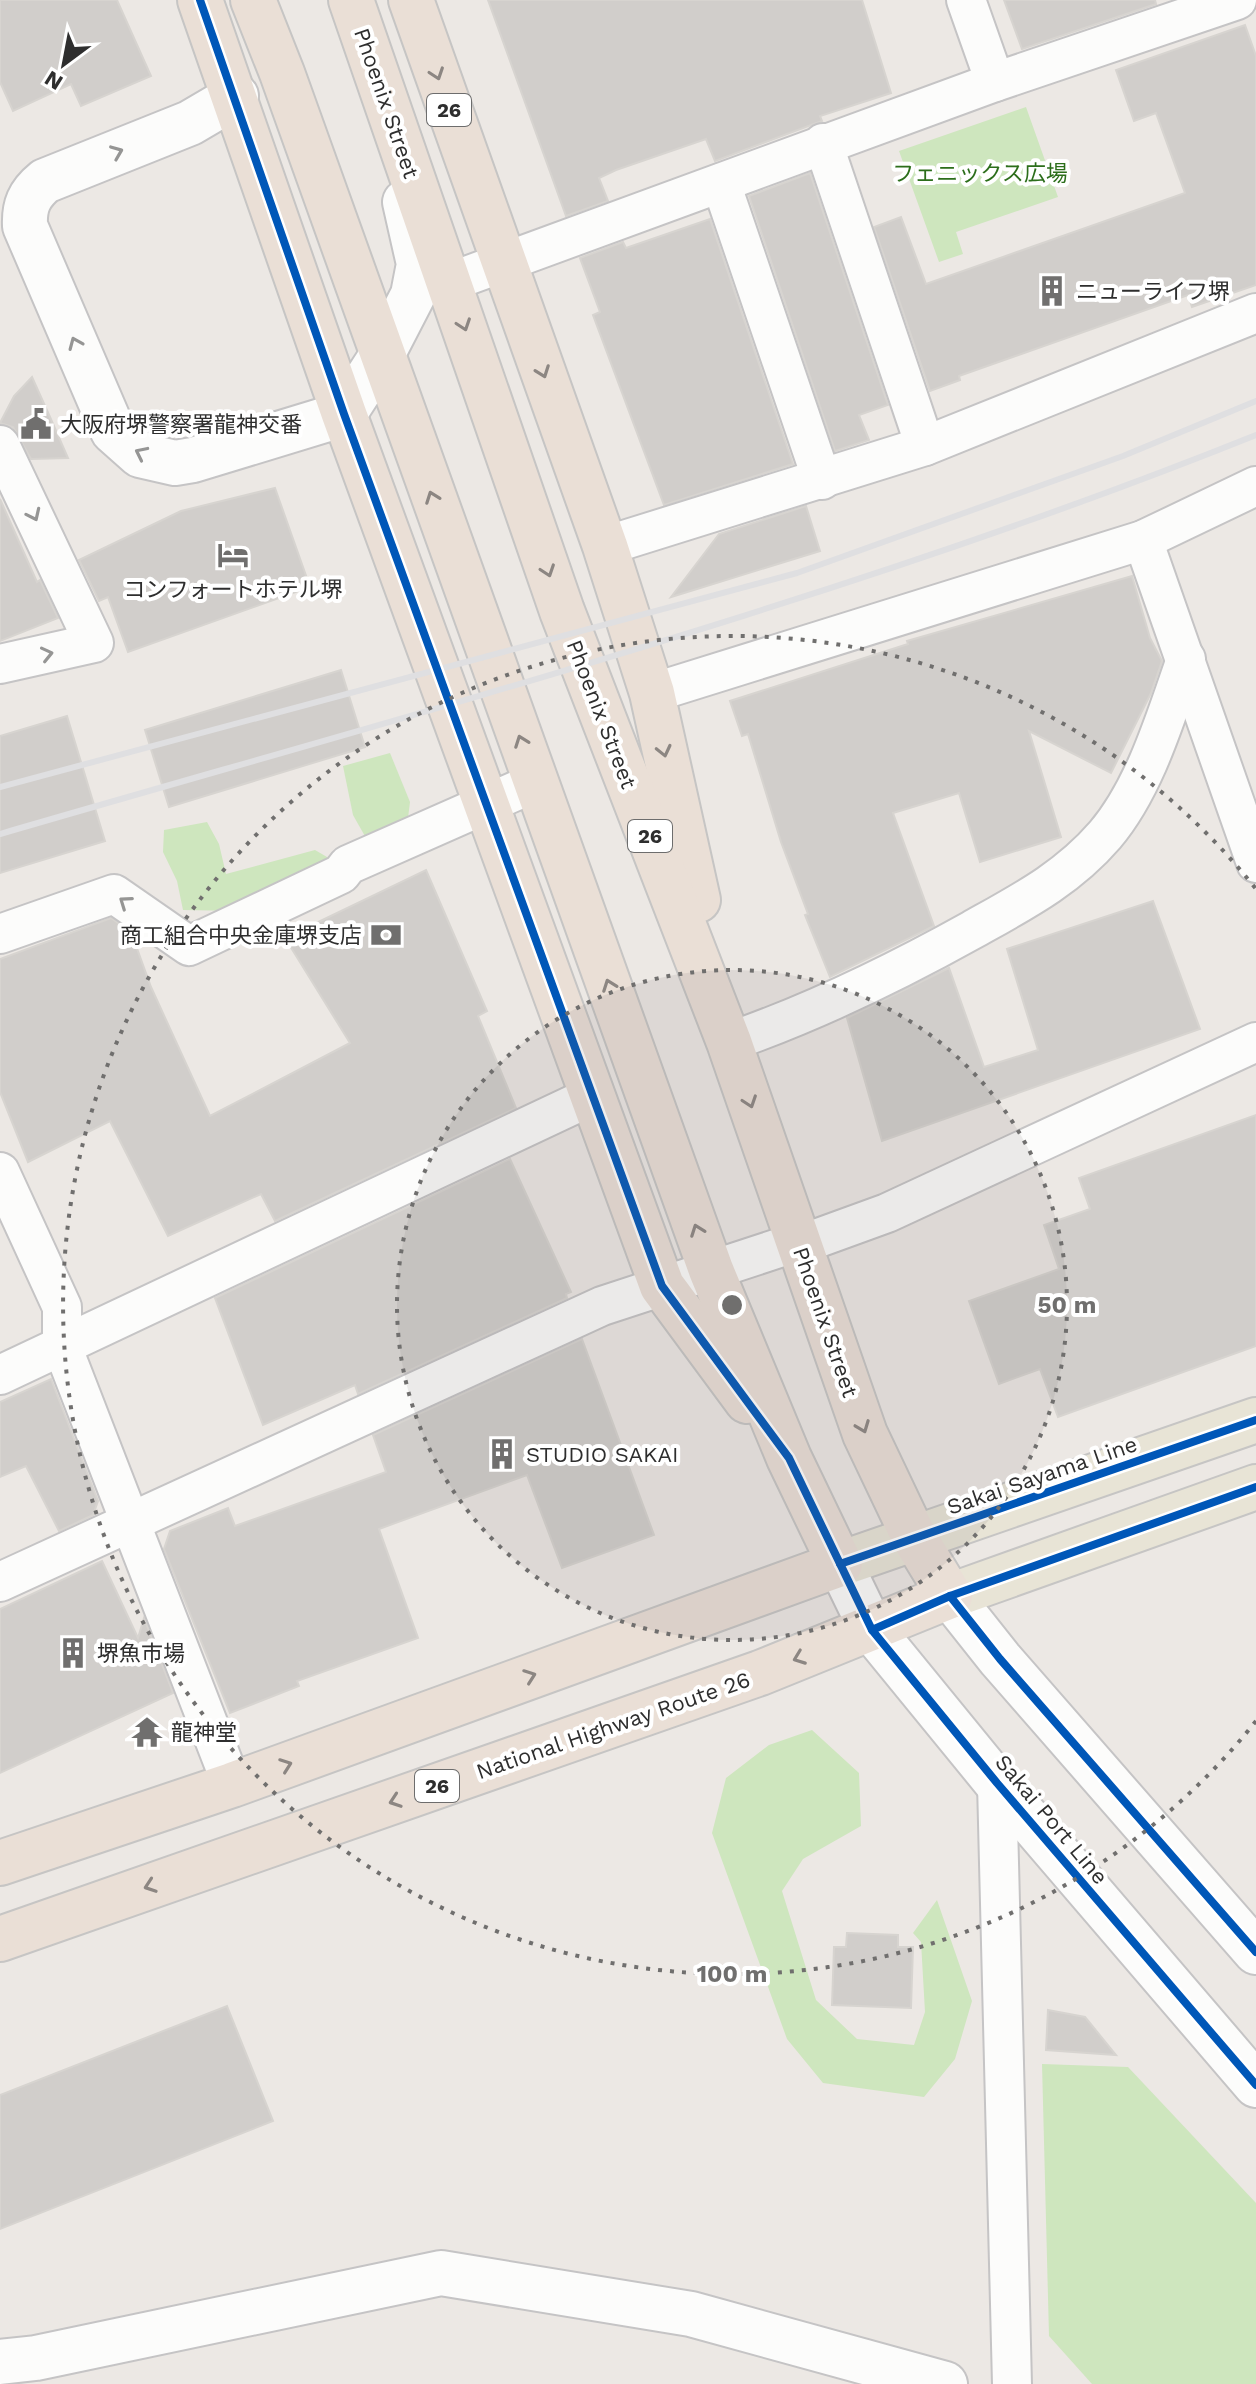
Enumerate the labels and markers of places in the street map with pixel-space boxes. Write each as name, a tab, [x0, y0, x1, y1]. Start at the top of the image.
building icon: ニューライフ堺	[1035, 274, 1069, 308]
place label: ニューライフ堺	[1076, 279, 1230, 304]
public building icon: 大阪府堺警察署龍神交番	[19, 407, 53, 441]
place label: 大阪府堺警察署龍神交番	[60, 412, 302, 437]
hotel icon: コンフォートホテル堺	[216, 538, 250, 572]
place label: コンフォートホテル堺	[123, 577, 343, 602]
bank icon: 商工組合中央金庫堺支店	[369, 918, 403, 952]
place label: 商工組合中央金庫堺支店	[120, 923, 362, 948]
centre of rings	[718, 1291, 746, 1319]
building icon: STUDIO SAKAI	[485, 1437, 519, 1471]
place label: STUDIO SAKAI	[526, 1442, 679, 1467]
building icon: 堺魚市場	[56, 1636, 90, 1670]
place label: 堺魚市場	[97, 1641, 185, 1666]
temple icon: 龍神堂	[130, 1715, 164, 1749]
place label: 龍神堂	[171, 1720, 237, 1745]

